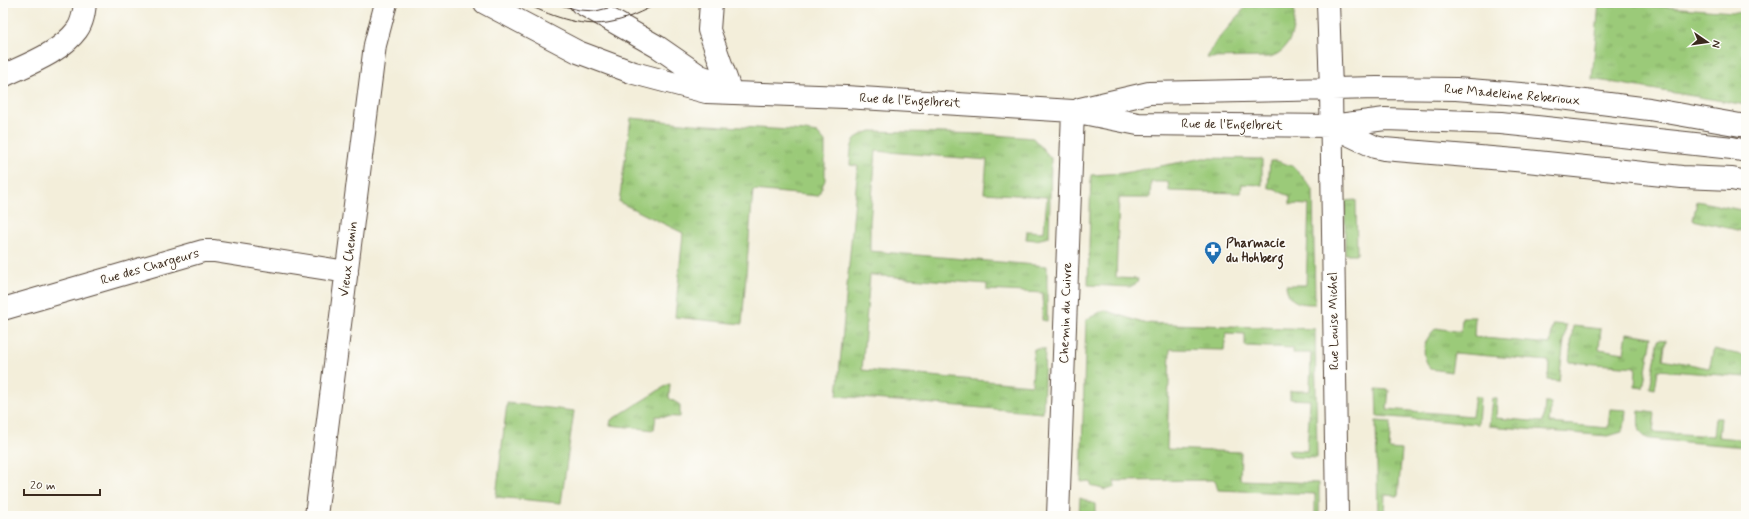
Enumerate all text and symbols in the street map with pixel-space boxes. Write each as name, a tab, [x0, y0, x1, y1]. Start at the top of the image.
north arrow	[1687, 22, 1727, 62]
text: N	[1708, 39, 1723, 49]
street label: Rue Madeleine Reberioux	[1443, 81, 1581, 109]
street label: Rue de l'Engelbreit	[859, 90, 961, 114]
street label: Rue de l'Engelbreit	[1181, 116, 1283, 136]
street label: Vieux Chemin	[336, 220, 362, 298]
place label: Pharmacie du Hohberg	[1226, 235, 1286, 270]
pharmacy icon: Pharmacie du Hohberg	[1203, 240, 1223, 265]
street label: Rue des Chargeurs	[99, 245, 202, 290]
street label: Chemin du Cuivre	[1056, 262, 1076, 364]
street label: Rue Louise Michel	[1325, 272, 1343, 370]
scale bar	[24, 471, 100, 497]
text: 20 m	[30, 478, 56, 494]

